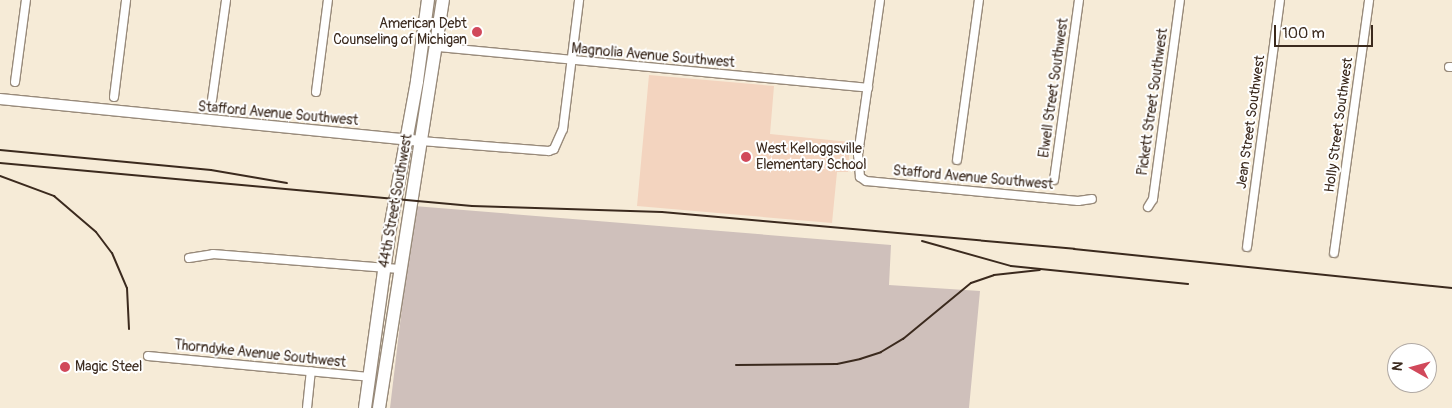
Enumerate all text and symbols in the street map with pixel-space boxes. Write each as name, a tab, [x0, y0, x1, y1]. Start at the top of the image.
scale bar	[1277, 15, 1376, 47]
place label: American Debt Counseling of Michigan	[333, 16, 467, 48]
street label: Elwell Street Southwest	[1036, 17, 1072, 159]
text: 100 m	[1282, 24, 1325, 43]
marker: American Debt Counseling of Michigan	[471, 26, 483, 38]
street label: Pickett Street Southwest	[1134, 27, 1172, 177]
street label: Magnolia Avenue Southwest	[571, 40, 735, 72]
street label: Jean Street Southwest	[1233, 54, 1269, 190]
street label: Holly Street Southwest	[1321, 56, 1357, 194]
street label: Stafford Avenue Southwest	[197, 99, 359, 129]
street label: 44th Street Southwest	[376, 133, 416, 269]
place label: West Kelloggsville Elementary School	[756, 141, 867, 174]
marker: West Kelloggsville Elementary School	[740, 151, 752, 163]
street label: Stafford Avenue Southwest	[892, 163, 1054, 193]
street label: Thorndyke Avenue Southwest	[173, 337, 347, 371]
north arrow	[1387, 343, 1437, 393]
place label: Magic Steel	[75, 359, 142, 375]
text: N	[1389, 360, 1407, 372]
marker: Magic Steel	[59, 361, 71, 373]

